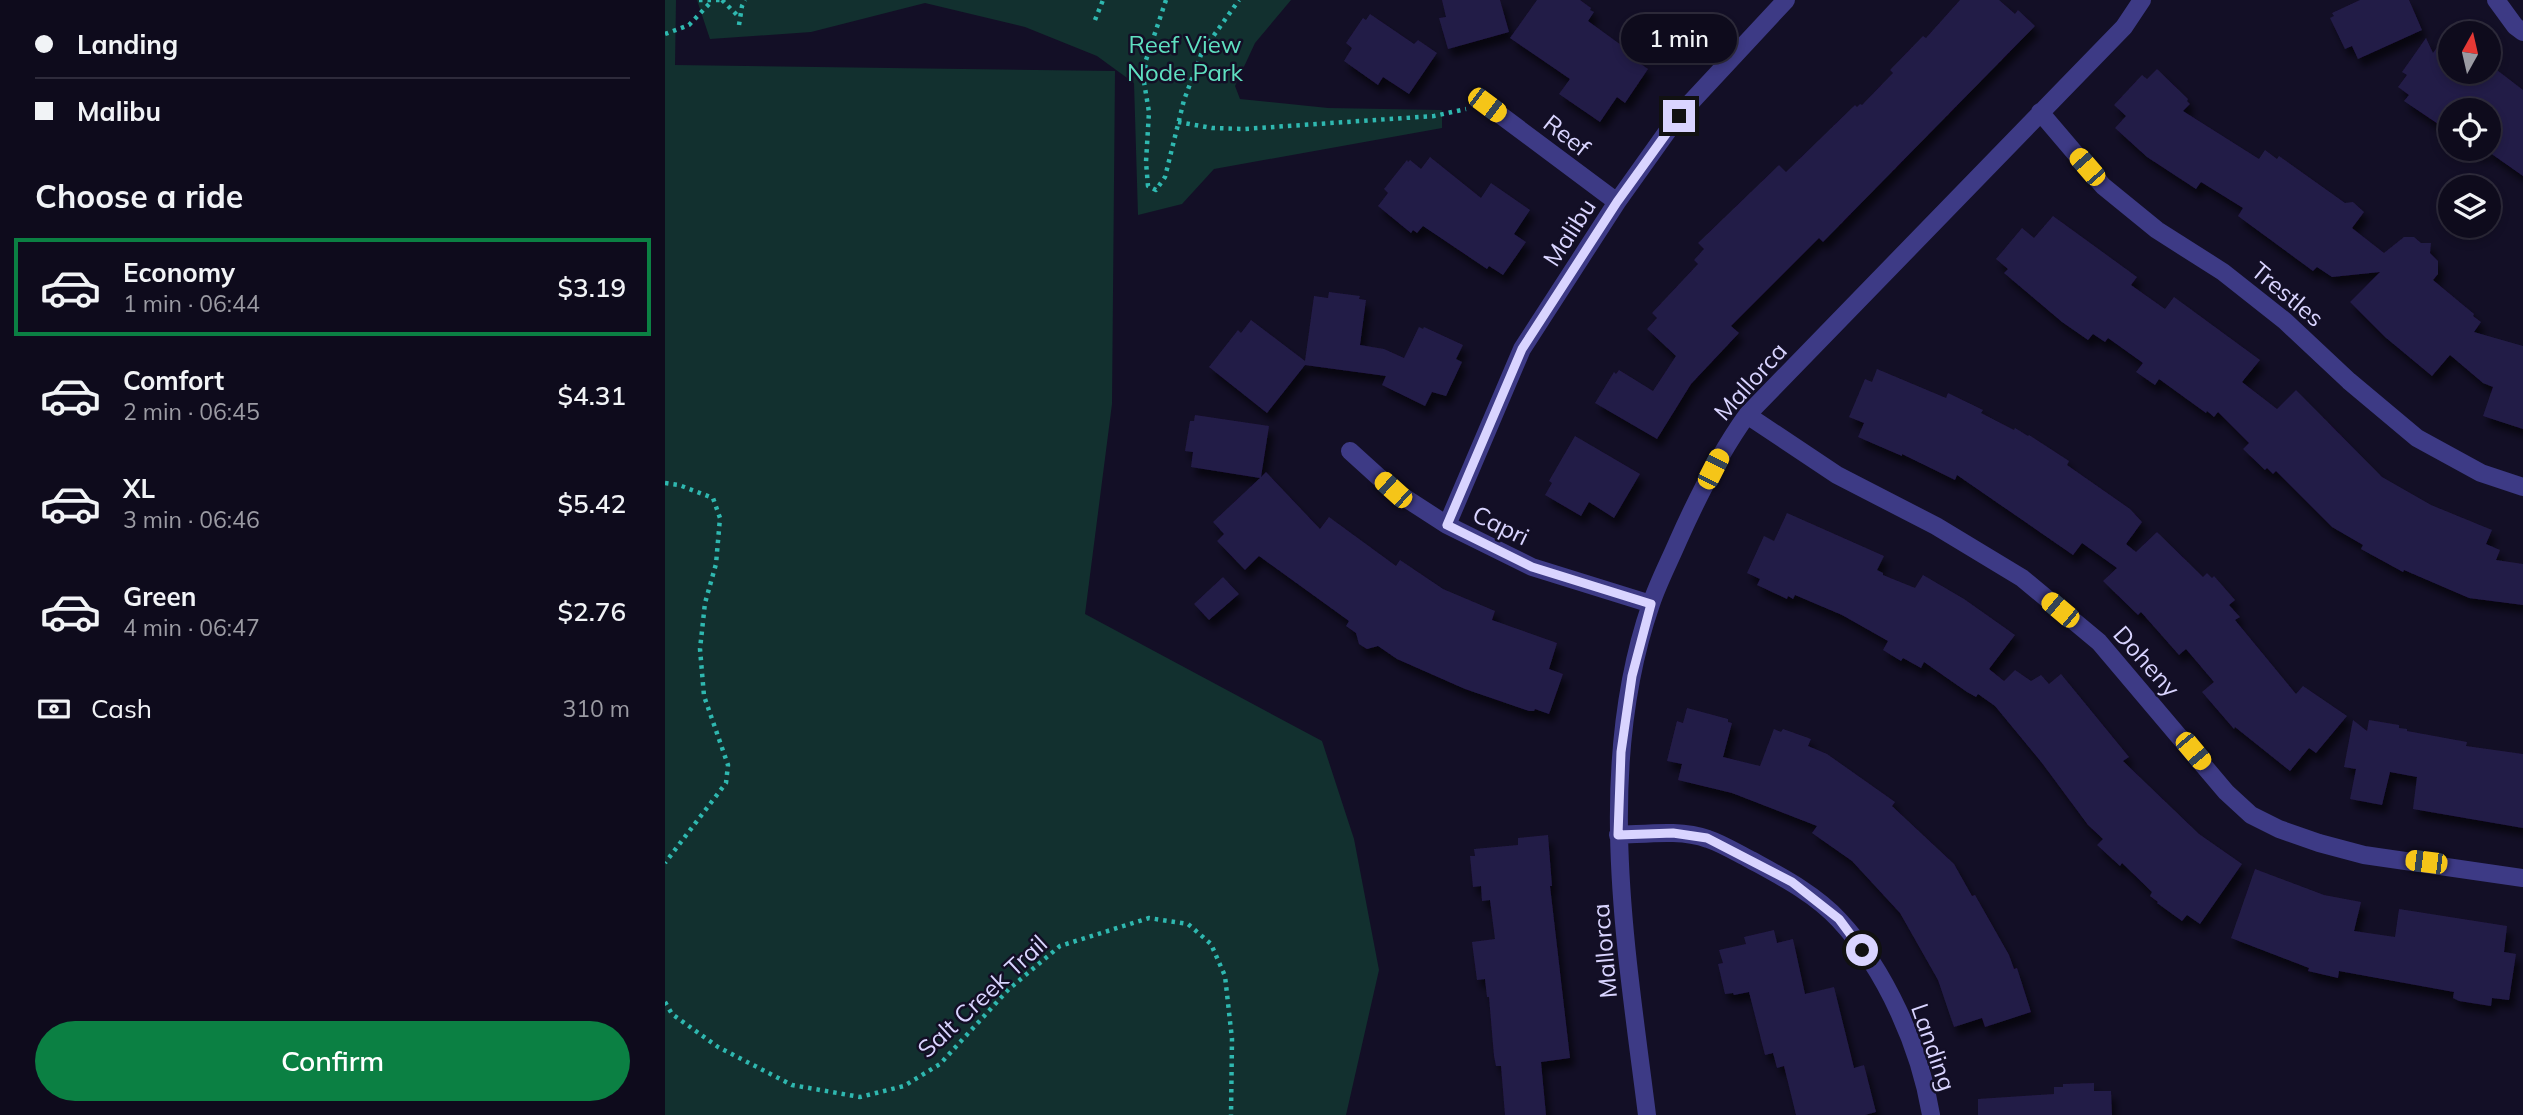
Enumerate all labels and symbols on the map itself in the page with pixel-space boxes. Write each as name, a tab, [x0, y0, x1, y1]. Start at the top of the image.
callout: 1 min	[1621, 15, 1737, 64]
north arrow	[2438, 21, 2501, 84]
park label: Reef View Node Park	[1127, 29, 1244, 87]
car	[1464, 84, 1511, 126]
route end	[1663, 100, 1695, 132]
street label: Reef	[1538, 108, 1597, 163]
car	[2066, 144, 2109, 190]
street label: Malibu	[1536, 193, 1602, 271]
street label: Trestles	[2246, 255, 2330, 333]
street label: Mallorca	[1707, 336, 1793, 426]
car	[1695, 446, 1732, 492]
car	[1371, 468, 1416, 512]
street label: Capri	[1468, 499, 1534, 551]
car	[2038, 588, 2083, 632]
street label: Doheny	[2107, 619, 2187, 703]
car	[2172, 728, 2215, 774]
car	[2404, 849, 2449, 875]
street label: Mallorca	[1585, 902, 1623, 1000]
street label: Salt Creek Trail	[911, 928, 1053, 1064]
route start	[1846, 934, 1878, 966]
street label: Landing	[1905, 999, 1963, 1095]

